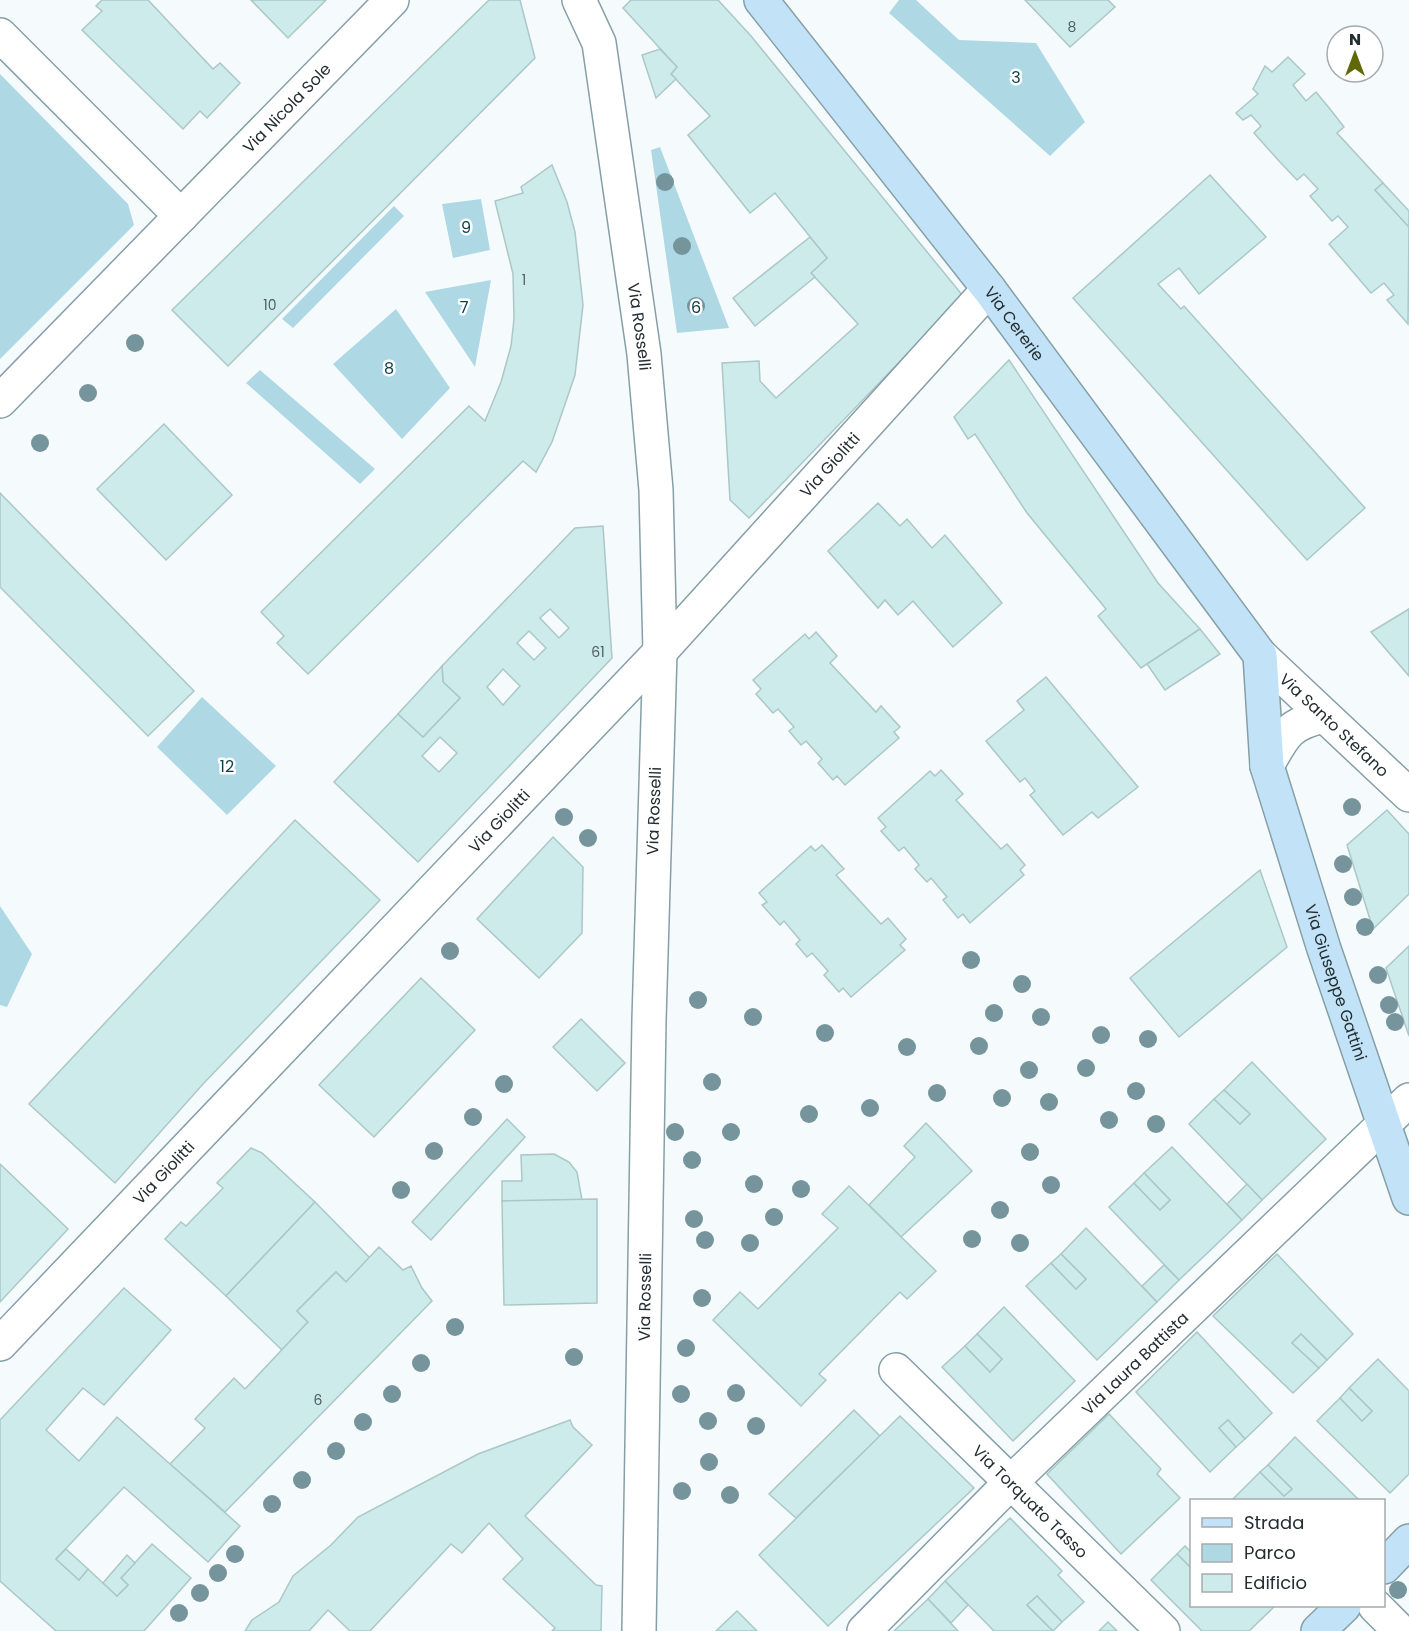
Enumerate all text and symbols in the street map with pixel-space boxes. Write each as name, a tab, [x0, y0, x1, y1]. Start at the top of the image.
house number: 8	[1068, 17, 1077, 37]
north arrow	[1325, 24, 1385, 84]
text: N	[1349, 28, 1361, 51]
street label: Via Nicola Sole	[237, 58, 336, 158]
park label: 3	[1011, 66, 1021, 89]
park label: 9	[461, 216, 471, 239]
house number: 1	[522, 270, 526, 290]
street label: Via Rosselli	[622, 281, 657, 371]
street label: Via Cererie	[979, 281, 1050, 366]
house number: 10	[263, 295, 277, 315]
park label: 7	[460, 296, 469, 319]
park label: 6	[691, 296, 701, 319]
park label: 8	[384, 357, 394, 380]
street label: Via Giolitti	[794, 427, 865, 502]
house number: 61	[591, 642, 605, 662]
street label: Via Santo Stefano	[1275, 668, 1394, 782]
park label: 12	[220, 755, 234, 778]
street label: Via Rosselli	[641, 767, 667, 855]
street label: Via Giolitti	[463, 784, 535, 858]
street label: Via Giuseppe Gattini	[1299, 901, 1373, 1064]
street label: Via Giolitti	[128, 1136, 199, 1209]
street label: Via Rosselli	[633, 1253, 657, 1341]
street label: Via Laura Battista	[1076, 1306, 1193, 1420]
house number: 6	[314, 1390, 323, 1410]
street label: Via Torquato Tasso	[968, 1440, 1093, 1563]
legend	[1190, 1499, 1385, 1607]
text: Strada	[1244, 1510, 1304, 1535]
text: Parco	[1244, 1540, 1296, 1565]
text: Edificio	[1244, 1570, 1307, 1595]

